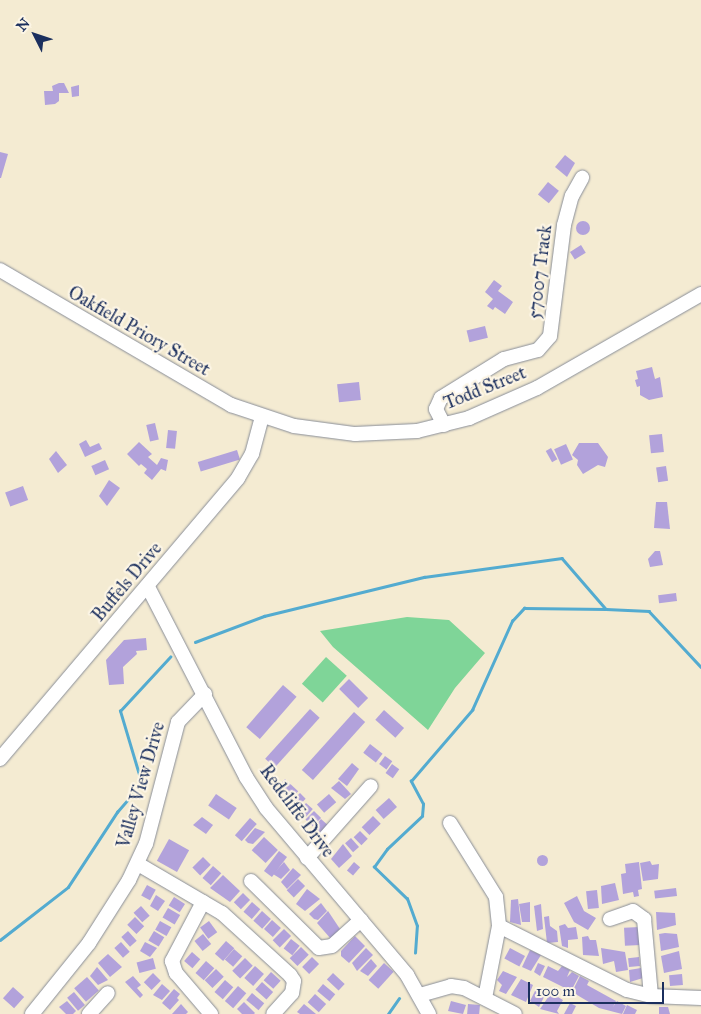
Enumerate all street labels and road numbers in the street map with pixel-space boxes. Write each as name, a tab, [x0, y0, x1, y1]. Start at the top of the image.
street label: 57007 Track	[524, 224, 556, 320]
street label: Oakfield Priory Street	[64, 282, 214, 380]
street label: Todd Street	[441, 362, 529, 414]
street label: Buffels Drive	[88, 538, 166, 626]
street label: Valley View Drive	[113, 719, 169, 851]
street label: Redcliffe Drive	[255, 760, 339, 862]

